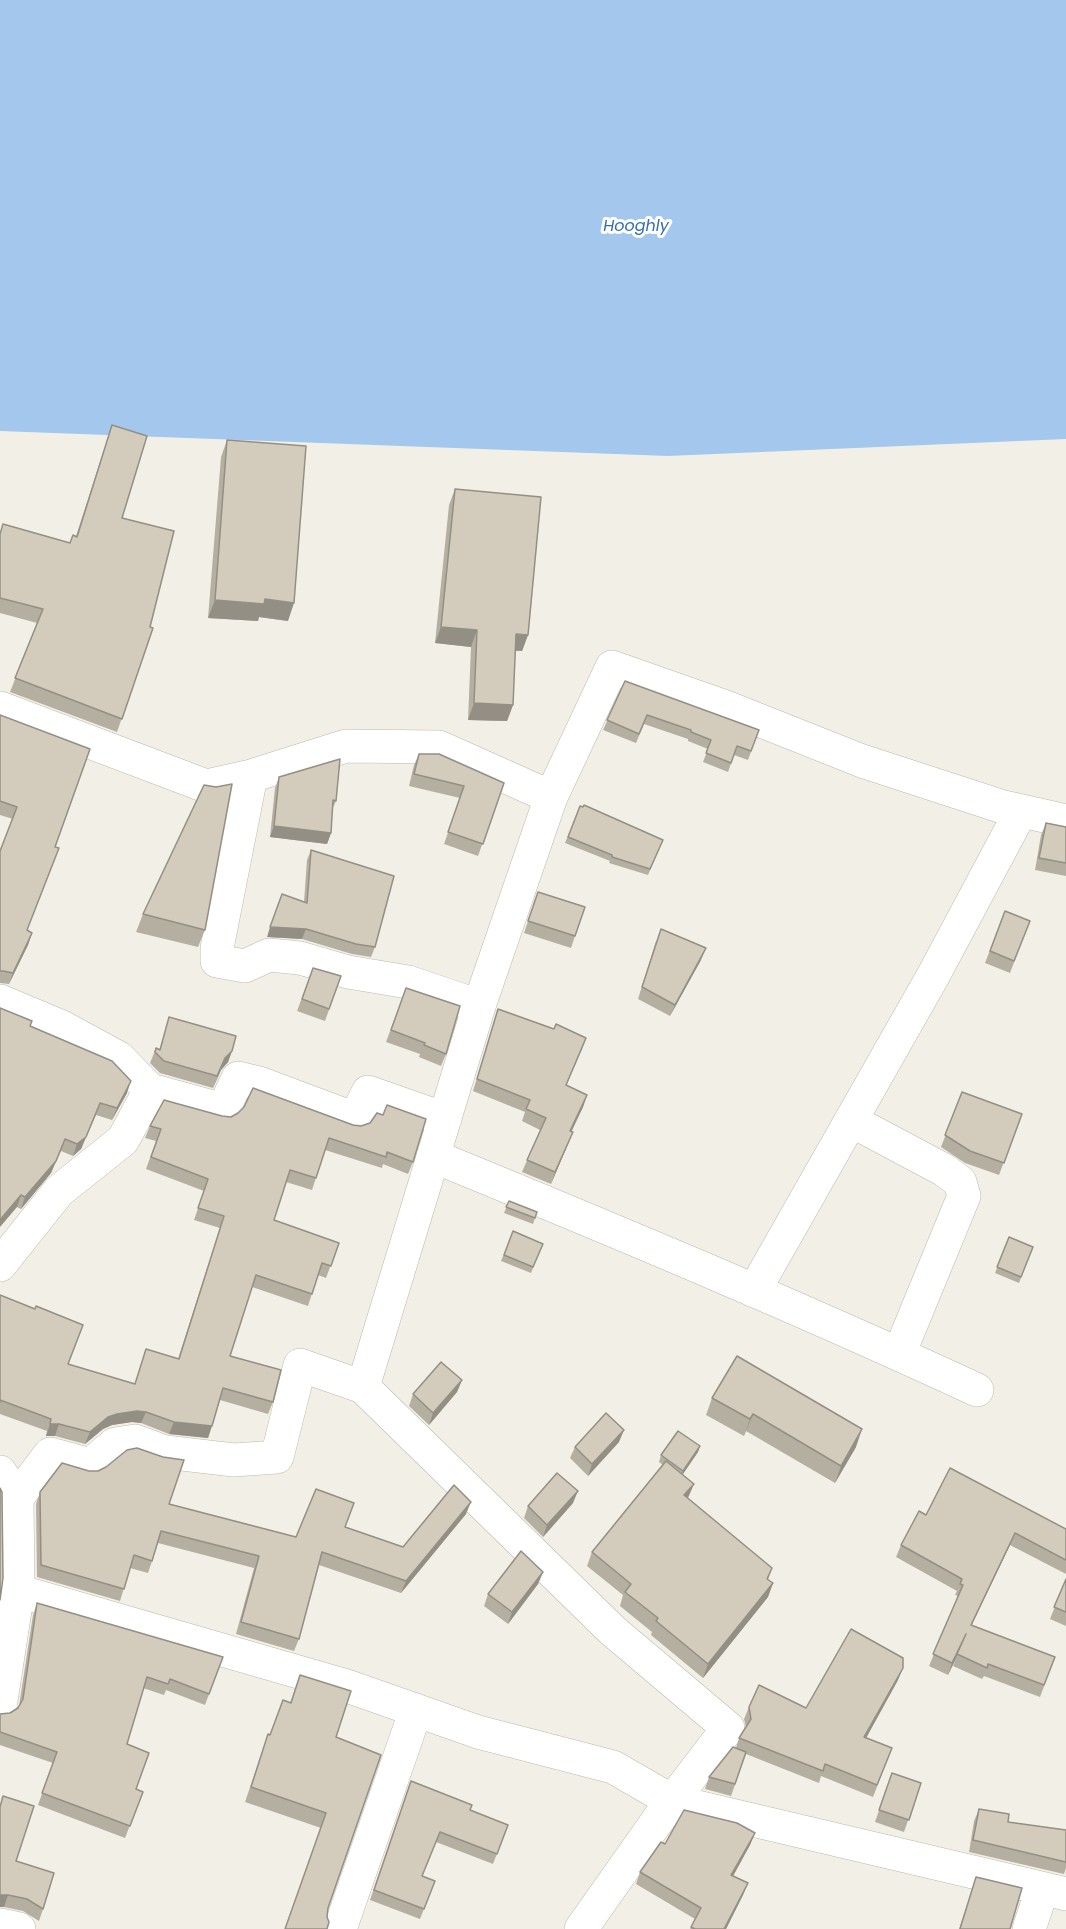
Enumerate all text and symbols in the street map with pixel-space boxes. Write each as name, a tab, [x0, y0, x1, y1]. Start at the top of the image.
water label: Hooghly	[603, 217, 669, 237]

